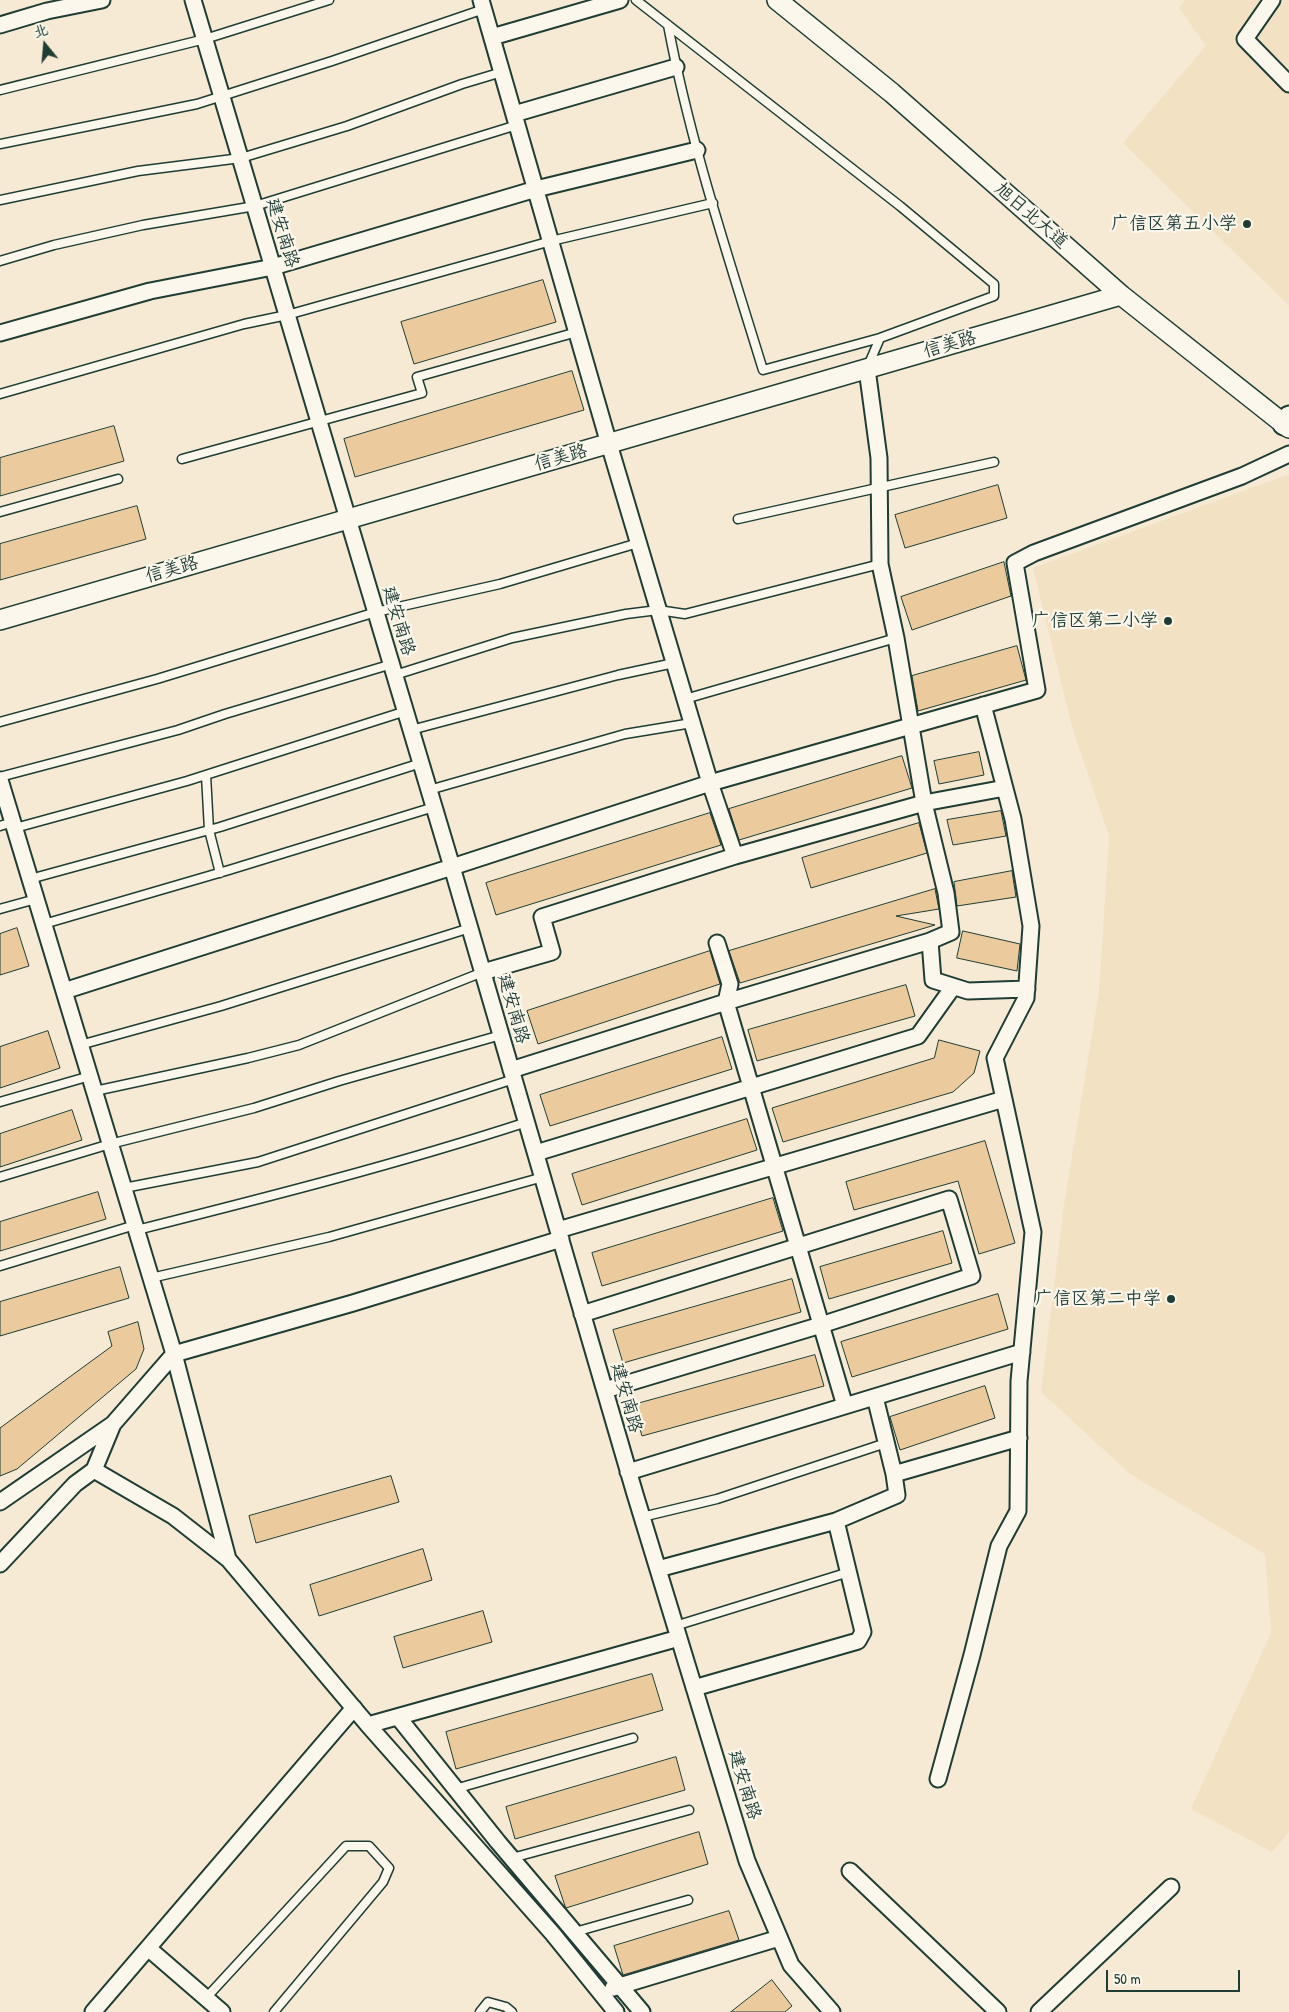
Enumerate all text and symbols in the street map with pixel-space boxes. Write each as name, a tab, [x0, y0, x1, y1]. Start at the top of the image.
text: 北	[31, 19, 50, 41]
north arrow	[20, 20, 70, 70]
street label: 旭日北大道	[990, 178, 1072, 254]
street label: 建安南路	[261, 195, 303, 271]
place label: 广信区第五小学	[1111, 213, 1237, 235]
marker: 广信区第五小学	[1241, 218, 1253, 230]
street label: 信美路	[921, 327, 979, 363]
street label: 信美路	[532, 440, 590, 476]
street label: 信美路	[143, 552, 201, 588]
street label: 建安南路	[377, 583, 419, 659]
place label: 广信区第二小学	[1032, 610, 1158, 632]
marker: 广信区第二小学	[1162, 615, 1174, 627]
street label: 建安南路	[493, 971, 533, 1047]
place label: 广信区第二中学	[1035, 1288, 1161, 1310]
marker: 广信区第二中学	[1165, 1293, 1177, 1305]
street label: 建安南路	[606, 1360, 646, 1436]
street label: 建安南路	[723, 1747, 765, 1823]
scale bar	[1109, 1960, 1243, 1992]
text: 50 m	[1114, 1968, 1141, 1989]

